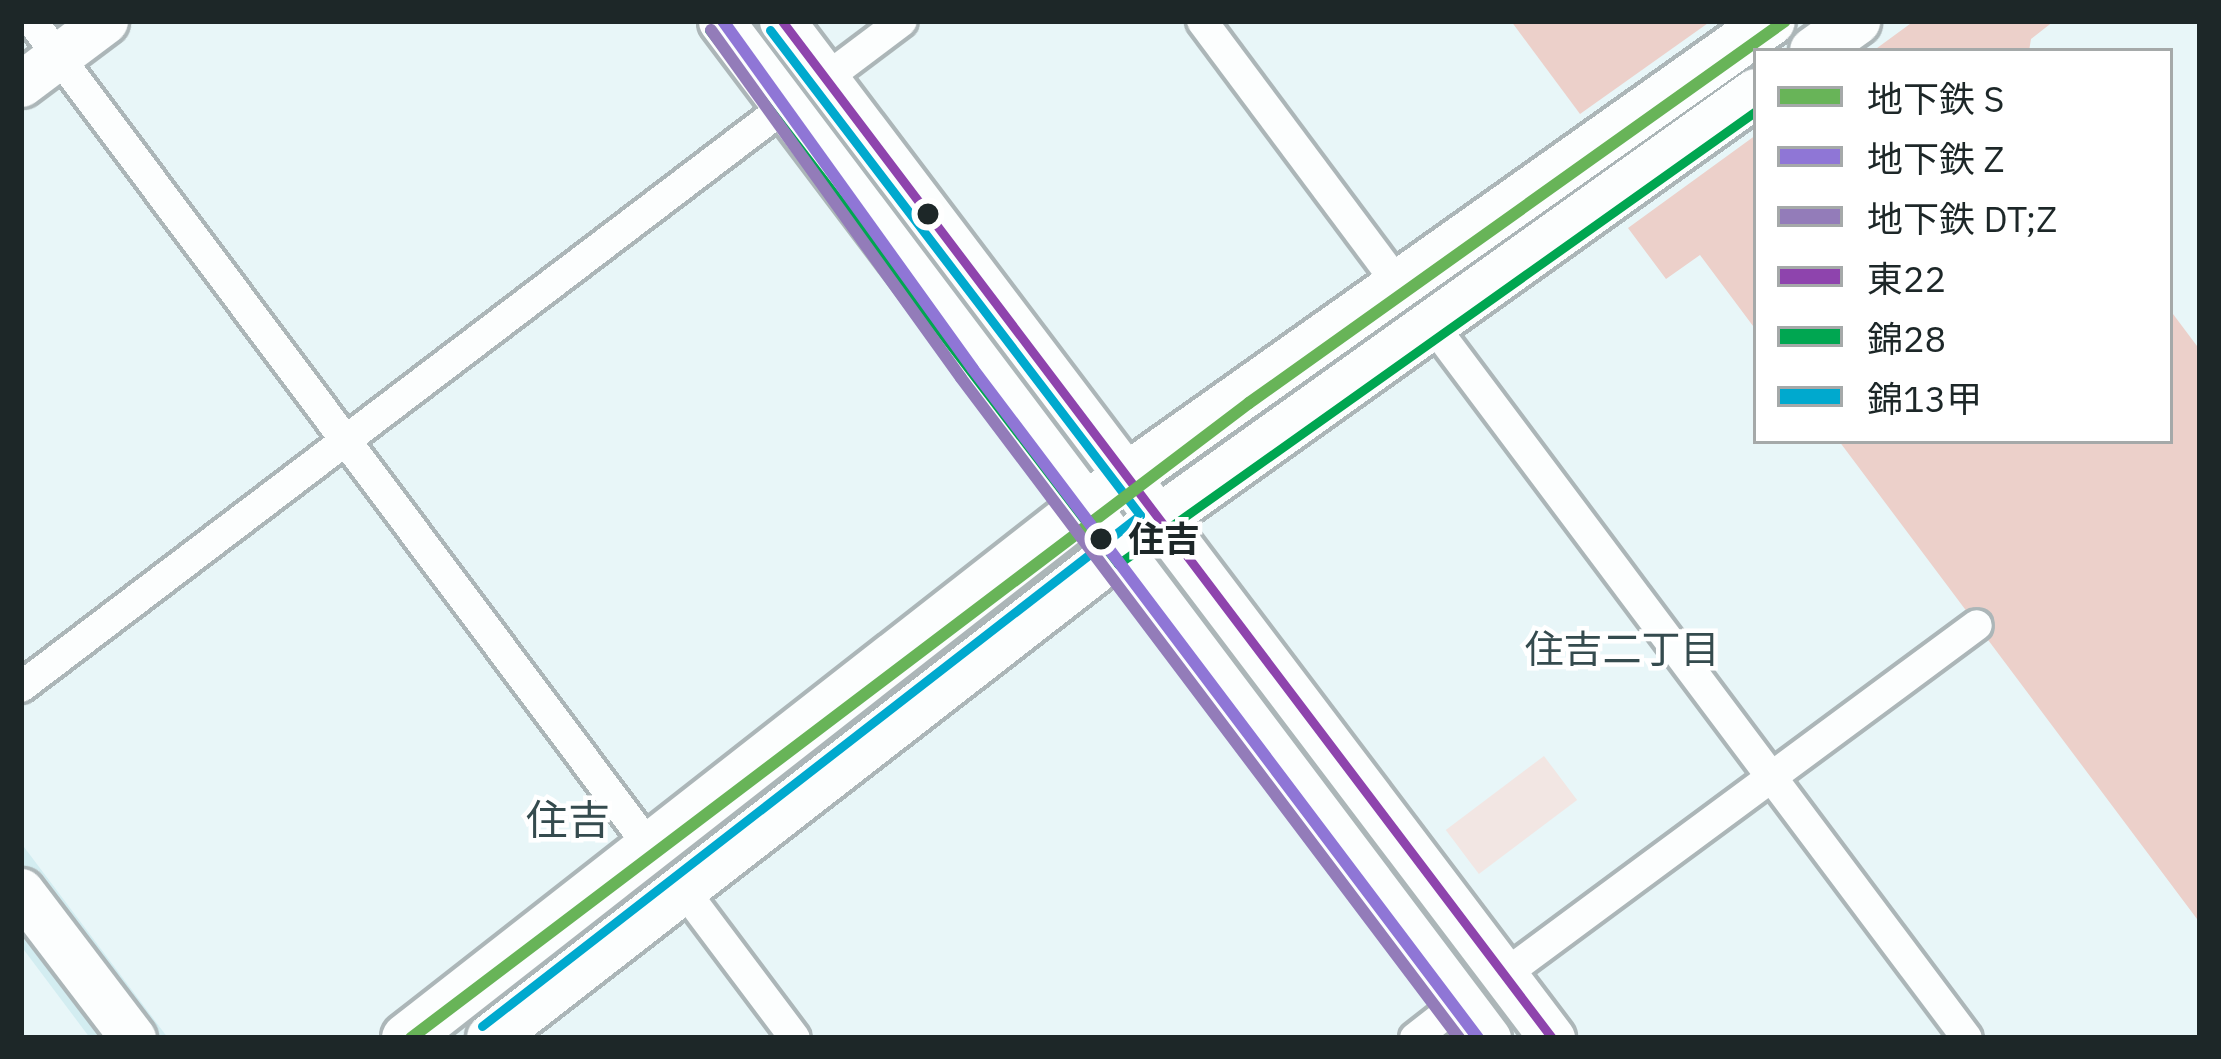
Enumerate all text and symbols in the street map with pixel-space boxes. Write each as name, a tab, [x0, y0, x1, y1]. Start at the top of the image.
legend	[1753, 48, 2173, 444]
text: 地下鉄 S	[1867, 75, 2004, 122]
text: 地下鉄 Z	[1867, 135, 2004, 182]
text: 地下鉄 DT;Z	[1867, 195, 2057, 242]
unlabelled marker	[917, 203, 939, 225]
text: 東22	[1867, 255, 1946, 302]
text: 錦28	[1867, 315, 1946, 362]
text: 錦13甲	[1867, 375, 1982, 422]
place label: 住吉	[1128, 517, 1200, 561]
marker: 住吉	[1085, 523, 1117, 555]
district label: 住吉二丁目	[1525, 626, 1719, 672]
district label: 住吉	[526, 795, 610, 845]

